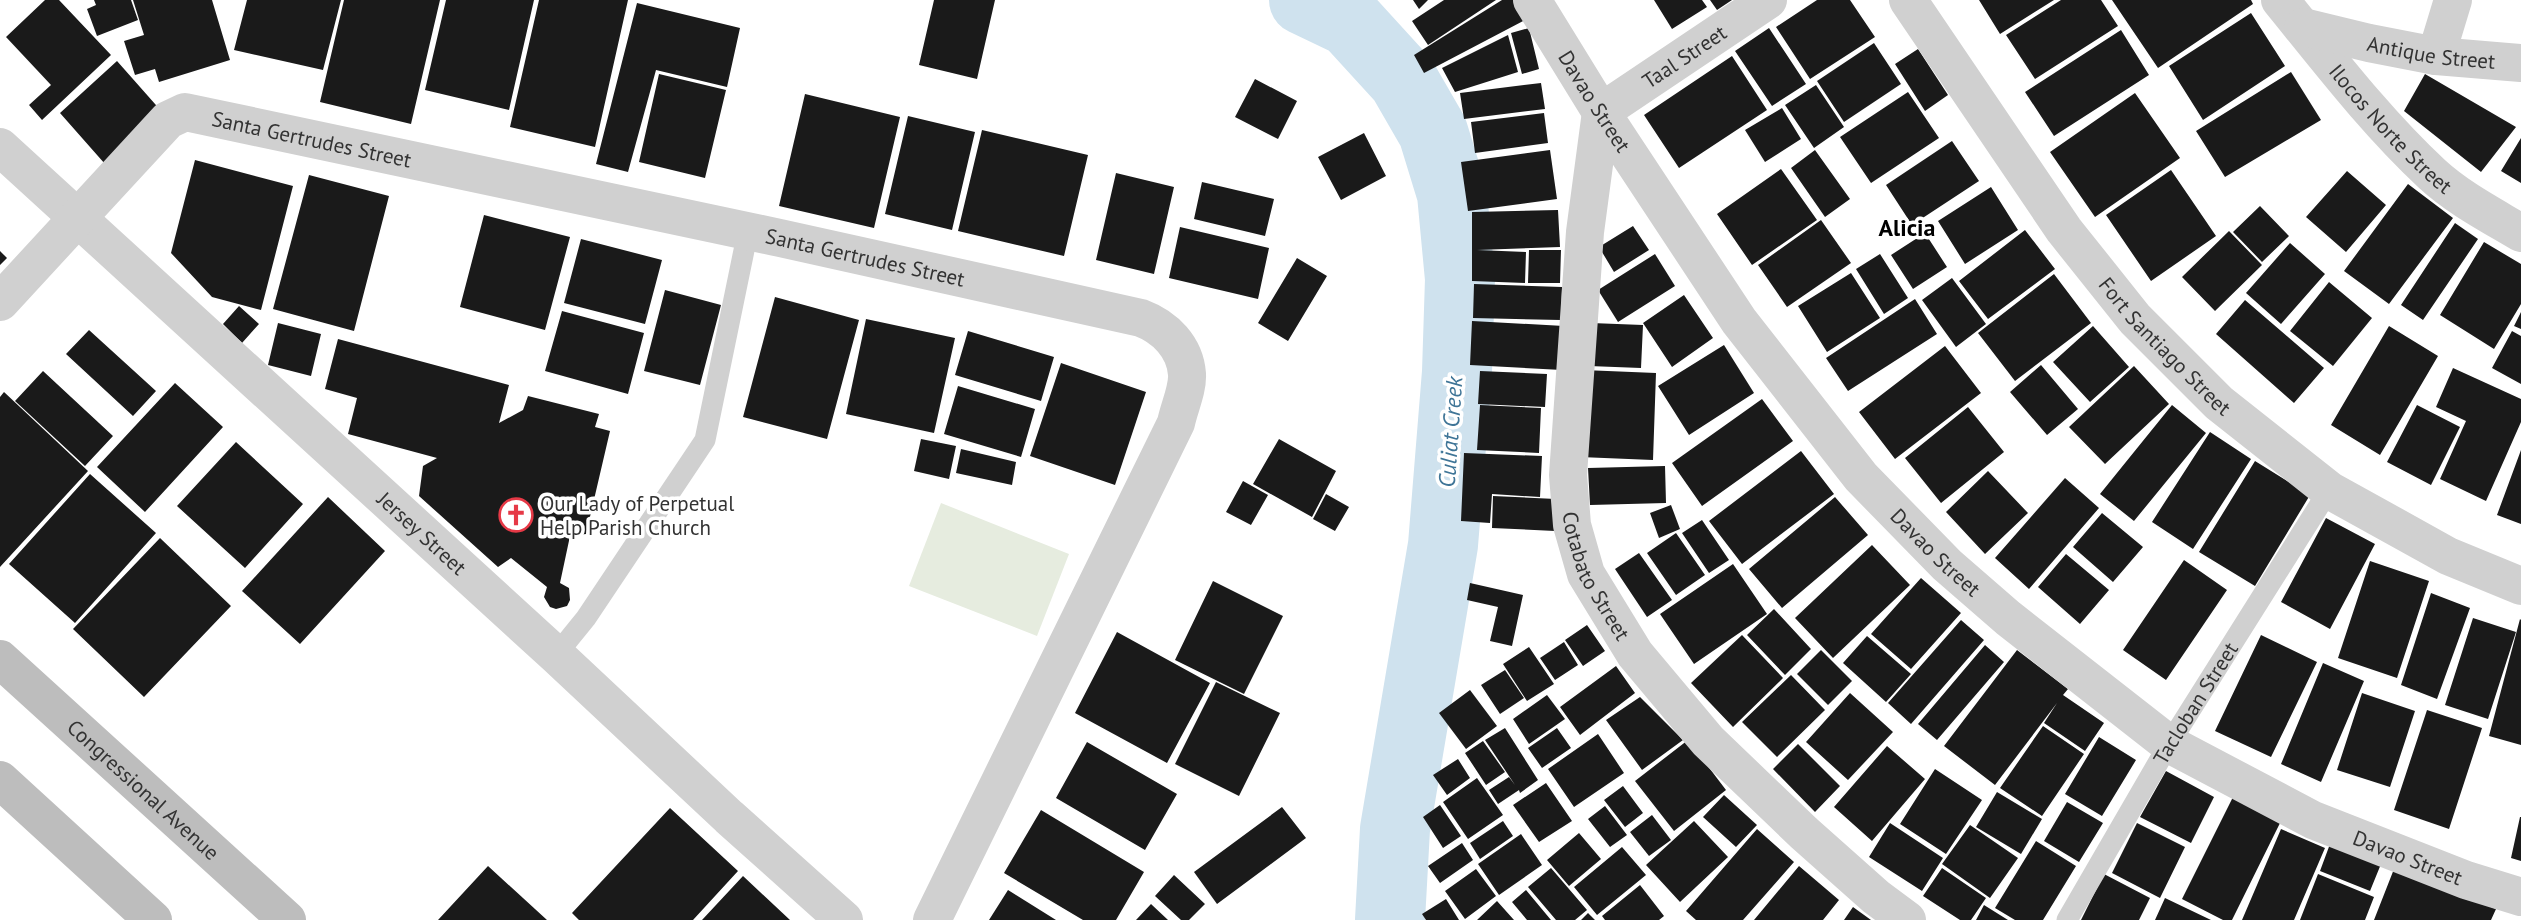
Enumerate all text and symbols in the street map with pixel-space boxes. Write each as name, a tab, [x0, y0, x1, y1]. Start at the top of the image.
street label: Taal Street	[1637, 18, 1731, 94]
street label: Antique Street	[2365, 29, 2496, 74]
street label: Davao Street	[1553, 45, 1637, 157]
street label: Ilocos Norte Street	[2324, 58, 2458, 199]
street label: Santa Gertrudes Street	[210, 105, 414, 173]
district label: Alicia	[1879, 212, 1935, 243]
street label: Santa Gertrudes Street	[763, 222, 967, 292]
street label: Fort Santiago Street	[2093, 271, 2237, 421]
water label: Culiat Creek	[1432, 374, 1468, 489]
street label: Jersey Street	[371, 485, 472, 580]
place label: Our Lady of Perpetual Help Parish Church	[540, 490, 734, 541]
church icon: Our Lady of Perpetual Help Parish Church	[497, 496, 535, 534]
street label: Davao Street	[1885, 502, 1986, 602]
street label: Cotabato Street	[1557, 511, 1637, 645]
street label: Tacloban Street	[2147, 637, 2243, 769]
street label: Congressional Avenue	[62, 713, 225, 866]
street label: Davao Street	[2349, 824, 2466, 891]

